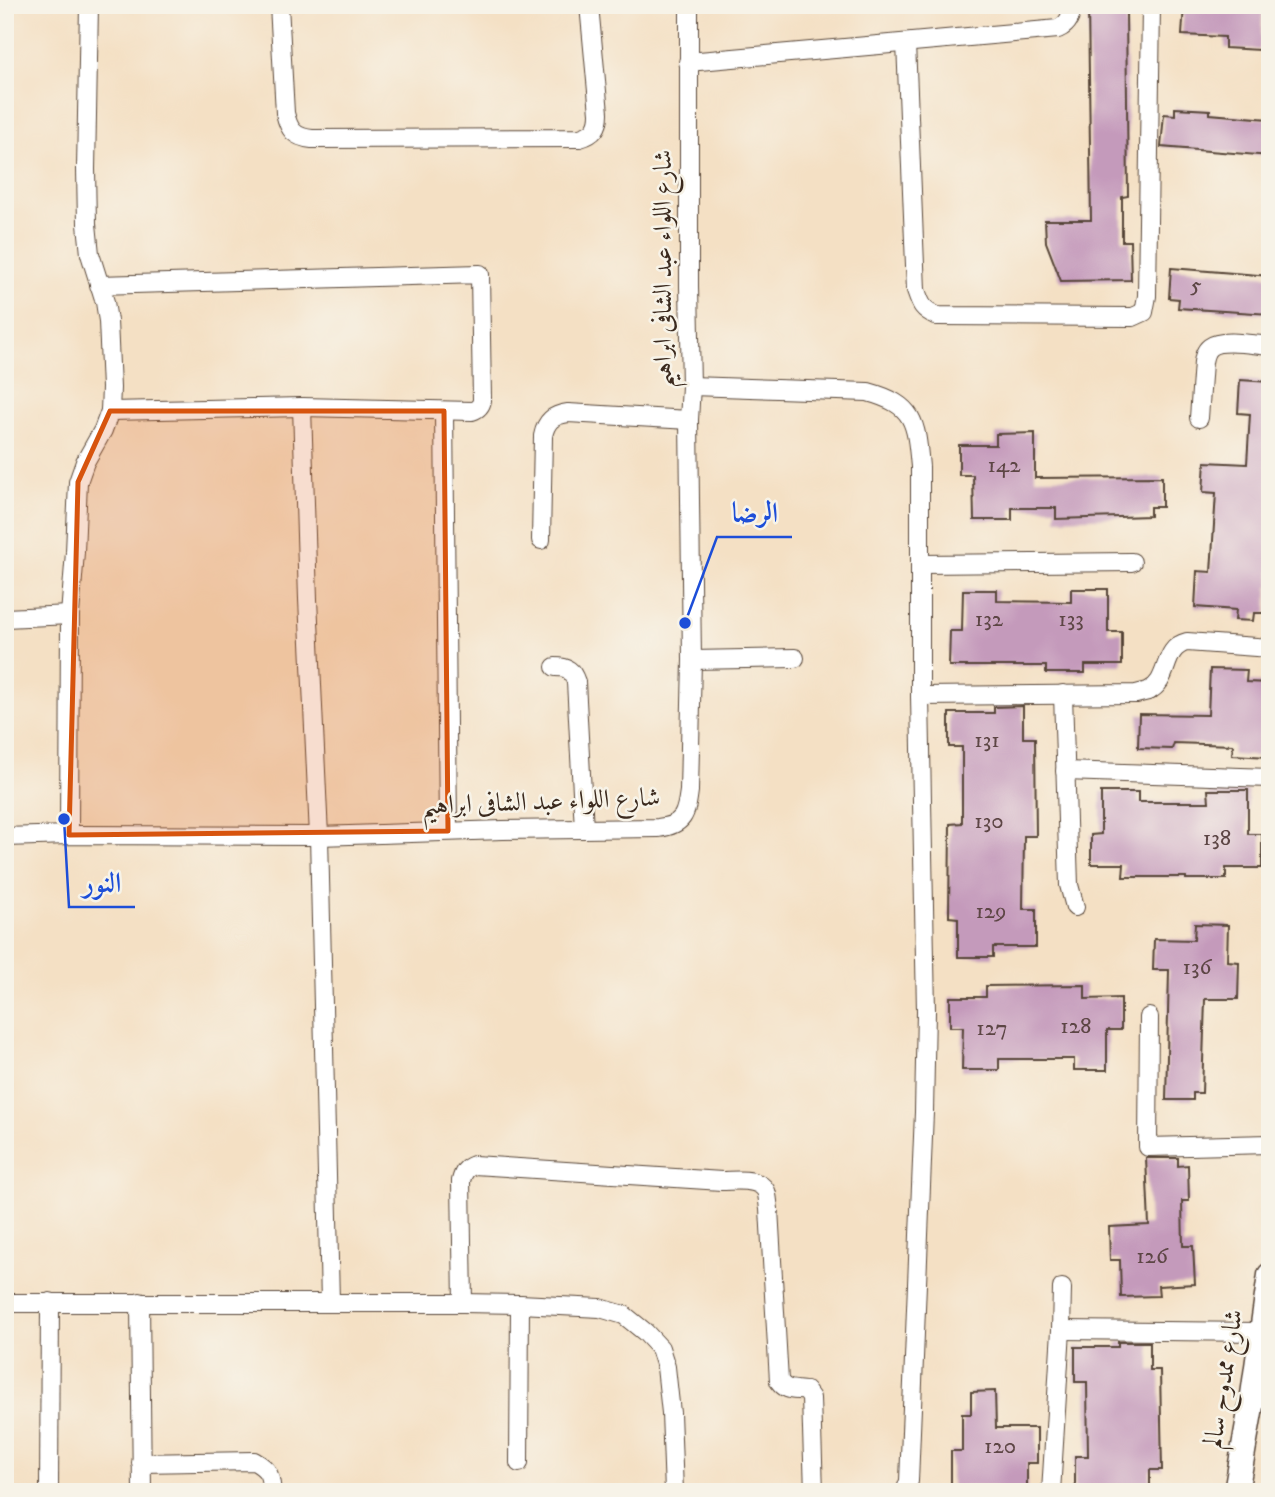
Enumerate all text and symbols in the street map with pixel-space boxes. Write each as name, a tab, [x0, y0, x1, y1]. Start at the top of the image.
street label: شارع اللواء عبد الشافى ابراهيم	[647, 150, 688, 388]
house number: 5	[1190, 271, 1202, 300]
house number: 142	[988, 451, 1021, 480]
callout: الرضا	[717, 488, 792, 537]
text: الرضا	[732, 496, 778, 531]
house number: 132	[975, 605, 1004, 634]
house number: 133	[1058, 605, 1084, 634]
house number: 131	[974, 726, 1000, 755]
street label: شارع اللواء عبد الشافى ابراهيم	[421, 781, 661, 831]
house number: 130	[974, 807, 1004, 836]
house number: 138	[1203, 824, 1231, 853]
callout: النور	[69, 858, 135, 907]
text: النور	[80, 866, 121, 901]
house number: 129	[975, 897, 1007, 926]
house number: 136	[1183, 953, 1213, 982]
house number: 128	[1060, 1012, 1092, 1041]
house number: 127	[976, 1014, 1008, 1043]
house number: 126	[1136, 1242, 1169, 1271]
street label: شارع ممدوح سالم	[1197, 1307, 1257, 1452]
house number: 120	[984, 1432, 1016, 1461]

